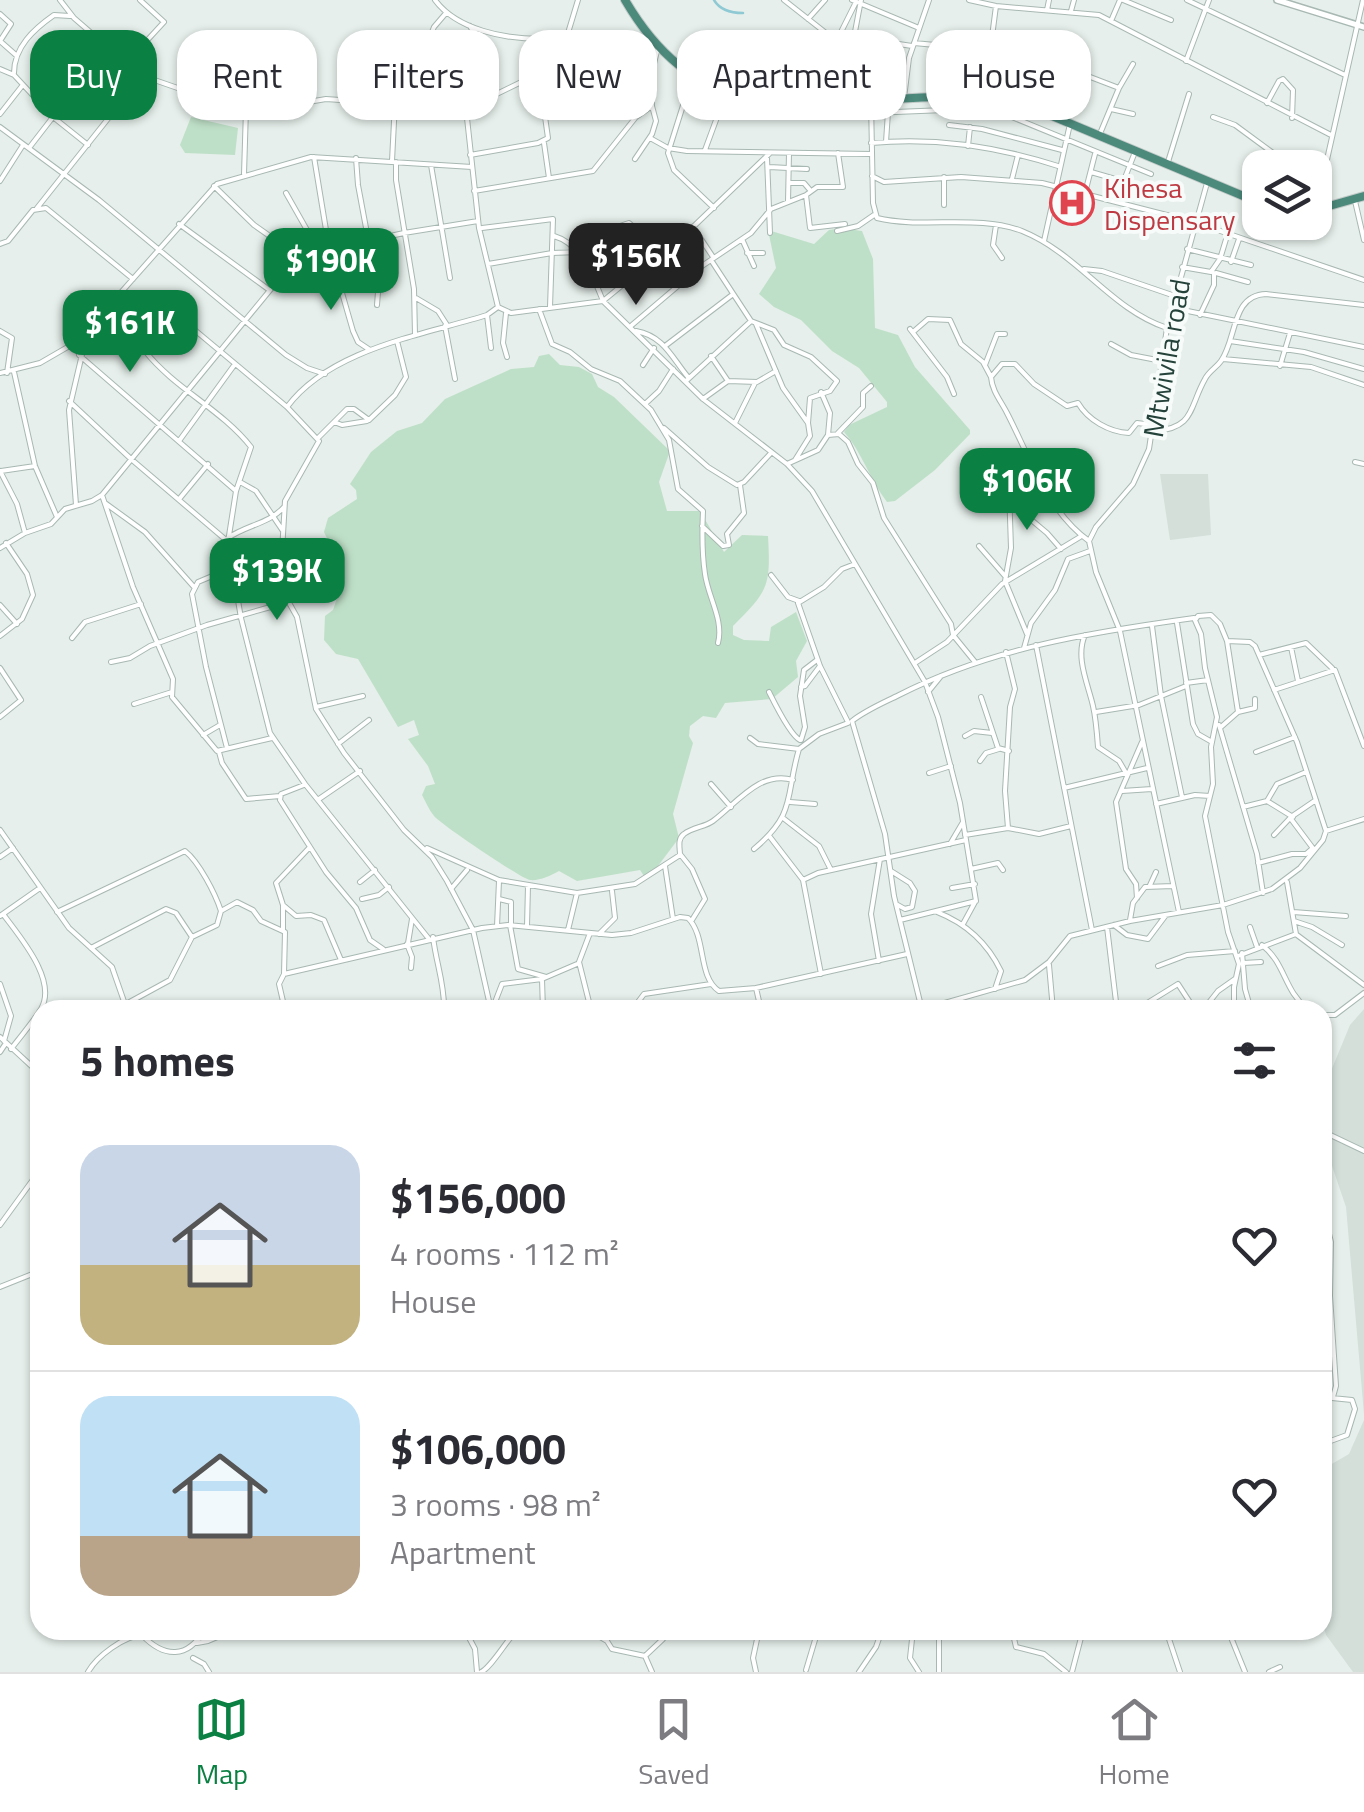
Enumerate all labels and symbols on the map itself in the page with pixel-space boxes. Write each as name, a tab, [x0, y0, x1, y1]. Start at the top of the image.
place label: Kihesa Dispensary	[1104, 166, 1235, 241]
hospital icon: Kihesa Dispensary	[1049, 180, 1095, 226]
pin: $156K	[566, 223, 706, 308]
pin: $190K	[261, 228, 401, 313]
street label: Mtwivila road	[1131, 275, 1201, 441]
pin: $161K	[60, 290, 200, 375]
pin: $106K	[957, 448, 1097, 533]
pin: $139K	[207, 538, 347, 623]

